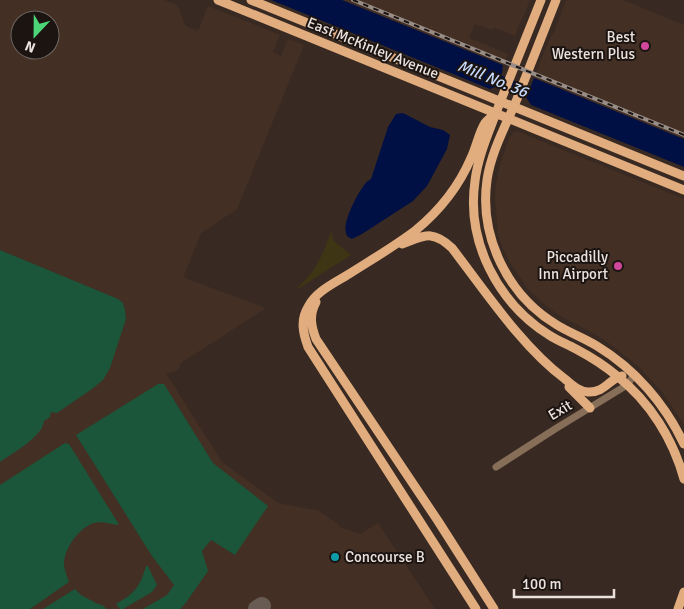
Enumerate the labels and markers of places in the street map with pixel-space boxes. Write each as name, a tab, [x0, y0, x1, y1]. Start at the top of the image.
place label: Best Western Plus	[552, 28, 635, 63]
marker: Best Western Plus	[639, 40, 651, 52]
place label: Piccadilly Inn Airport	[538, 248, 608, 283]
marker: Piccadilly Inn Airport	[612, 260, 624, 272]
place label: Concourse B	[345, 548, 425, 566]
marker: Concourse B	[329, 551, 341, 563]

